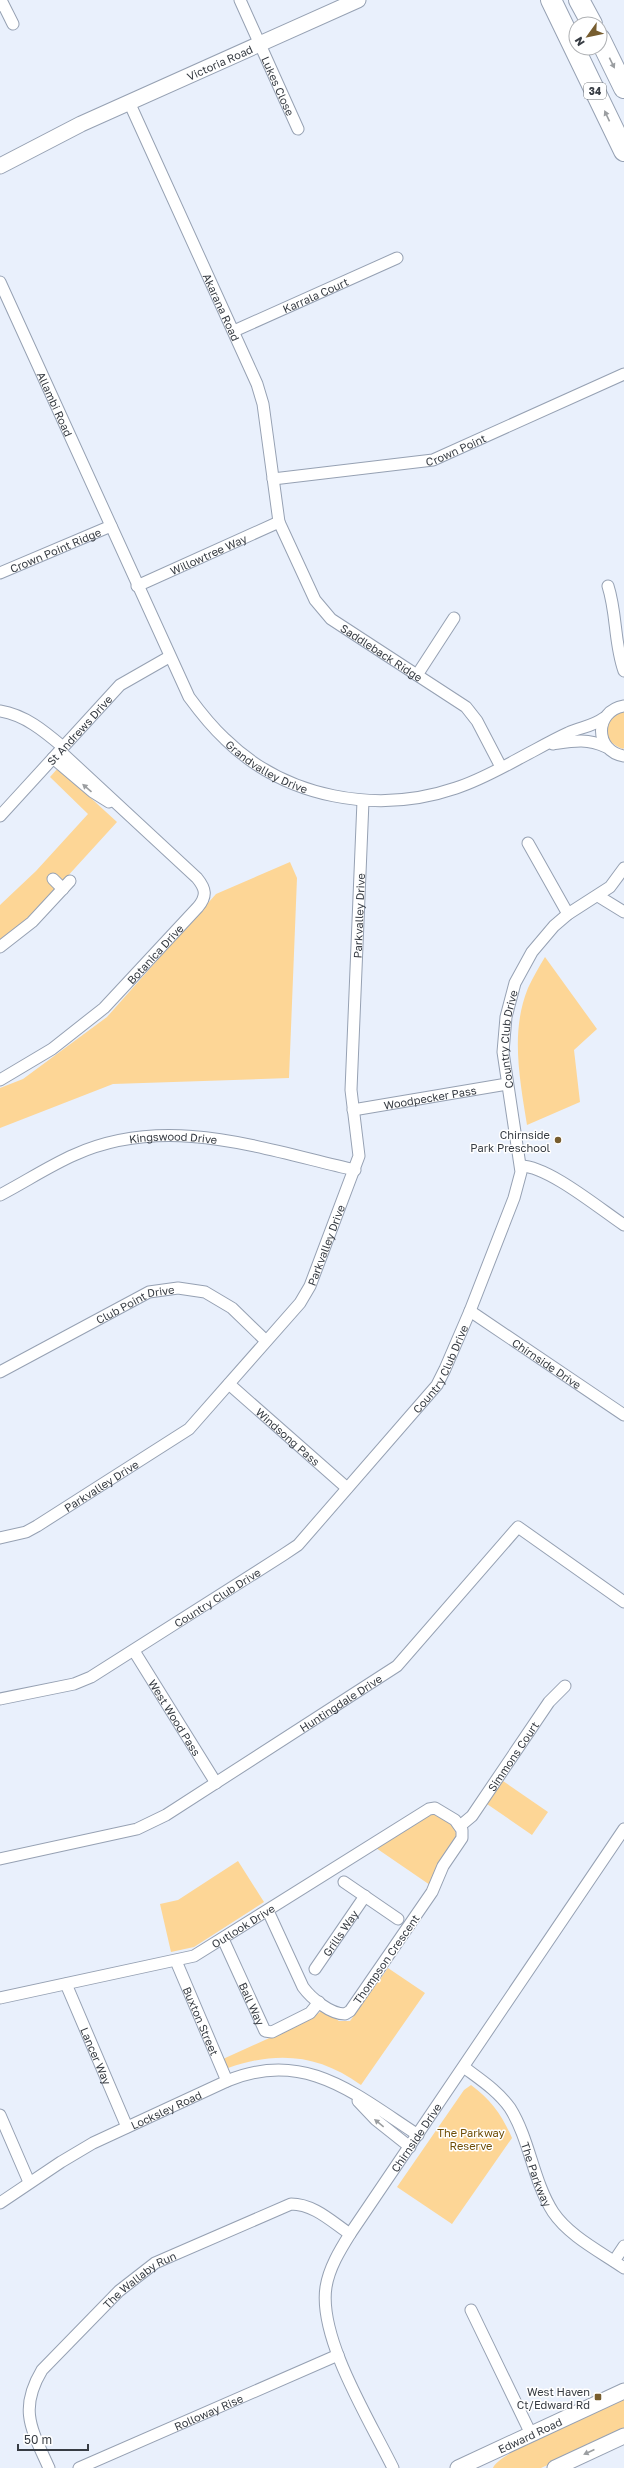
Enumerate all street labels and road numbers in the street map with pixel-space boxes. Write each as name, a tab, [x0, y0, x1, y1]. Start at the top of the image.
street label: Victoria Road	[185, 42, 254, 82]
street label: Lukes Close	[260, 54, 297, 117]
road number: 34	[584, 83, 606, 99]
street label: Akarana Road	[201, 271, 243, 343]
street label: Karrala Court	[280, 274, 350, 315]
street label: Allambi Road	[35, 370, 76, 438]
street label: Crown Point	[425, 431, 488, 467]
street label: Crown Point Ridge	[8, 525, 103, 575]
street label: Willowtree Way	[168, 531, 248, 577]
street label: Saddleback Ridge	[338, 621, 425, 683]
street label: St Andrews Drive	[44, 692, 114, 767]
street label: Grandvalley Drive	[224, 737, 310, 795]
street label: Parkvalley Drive	[350, 873, 367, 959]
street label: Botanica Drive	[124, 921, 185, 986]
street label: Country Club Drive	[496, 988, 519, 1089]
street label: Woodpecker Pass	[383, 1083, 477, 1111]
street label: Kingswood Drive	[128, 1129, 218, 1146]
street label: Parkvalley Drive	[304, 1203, 347, 1287]
street label: Club Point Drive	[93, 1282, 175, 1326]
street label: Country Club Drive	[410, 1323, 470, 1415]
street label: Chirnside Drive	[510, 1335, 584, 1391]
street label: Windsong Pass	[254, 1405, 323, 1468]
street label: Parkvalley Drive	[61, 1457, 140, 1514]
street label: Country Club Drive	[171, 1565, 262, 1629]
street label: Huntingdale Drive	[297, 1671, 384, 1734]
street label: West Wood Pass	[147, 1677, 204, 1758]
street label: Simmons Court	[484, 1719, 541, 1793]
street label: Outlook Drive	[209, 1901, 277, 1950]
street label: Grills Way	[320, 1907, 360, 1958]
street label: Thompson Crescent	[350, 1912, 422, 2006]
street label: Ball Way	[237, 1980, 268, 2027]
street label: Buxton Street	[181, 1984, 222, 2057]
street label: Lancer Way	[79, 2025, 115, 2086]
street label: Locksley Road	[128, 2087, 203, 2131]
street label: Chirnside Drive	[388, 2100, 443, 2174]
street label: The Parkway	[519, 2140, 555, 2209]
street label: The Wallaby Run	[100, 2248, 178, 2310]
street label: Rolloway Rise	[172, 2391, 245, 2432]
street label: Edward Road	[496, 2414, 564, 2455]

